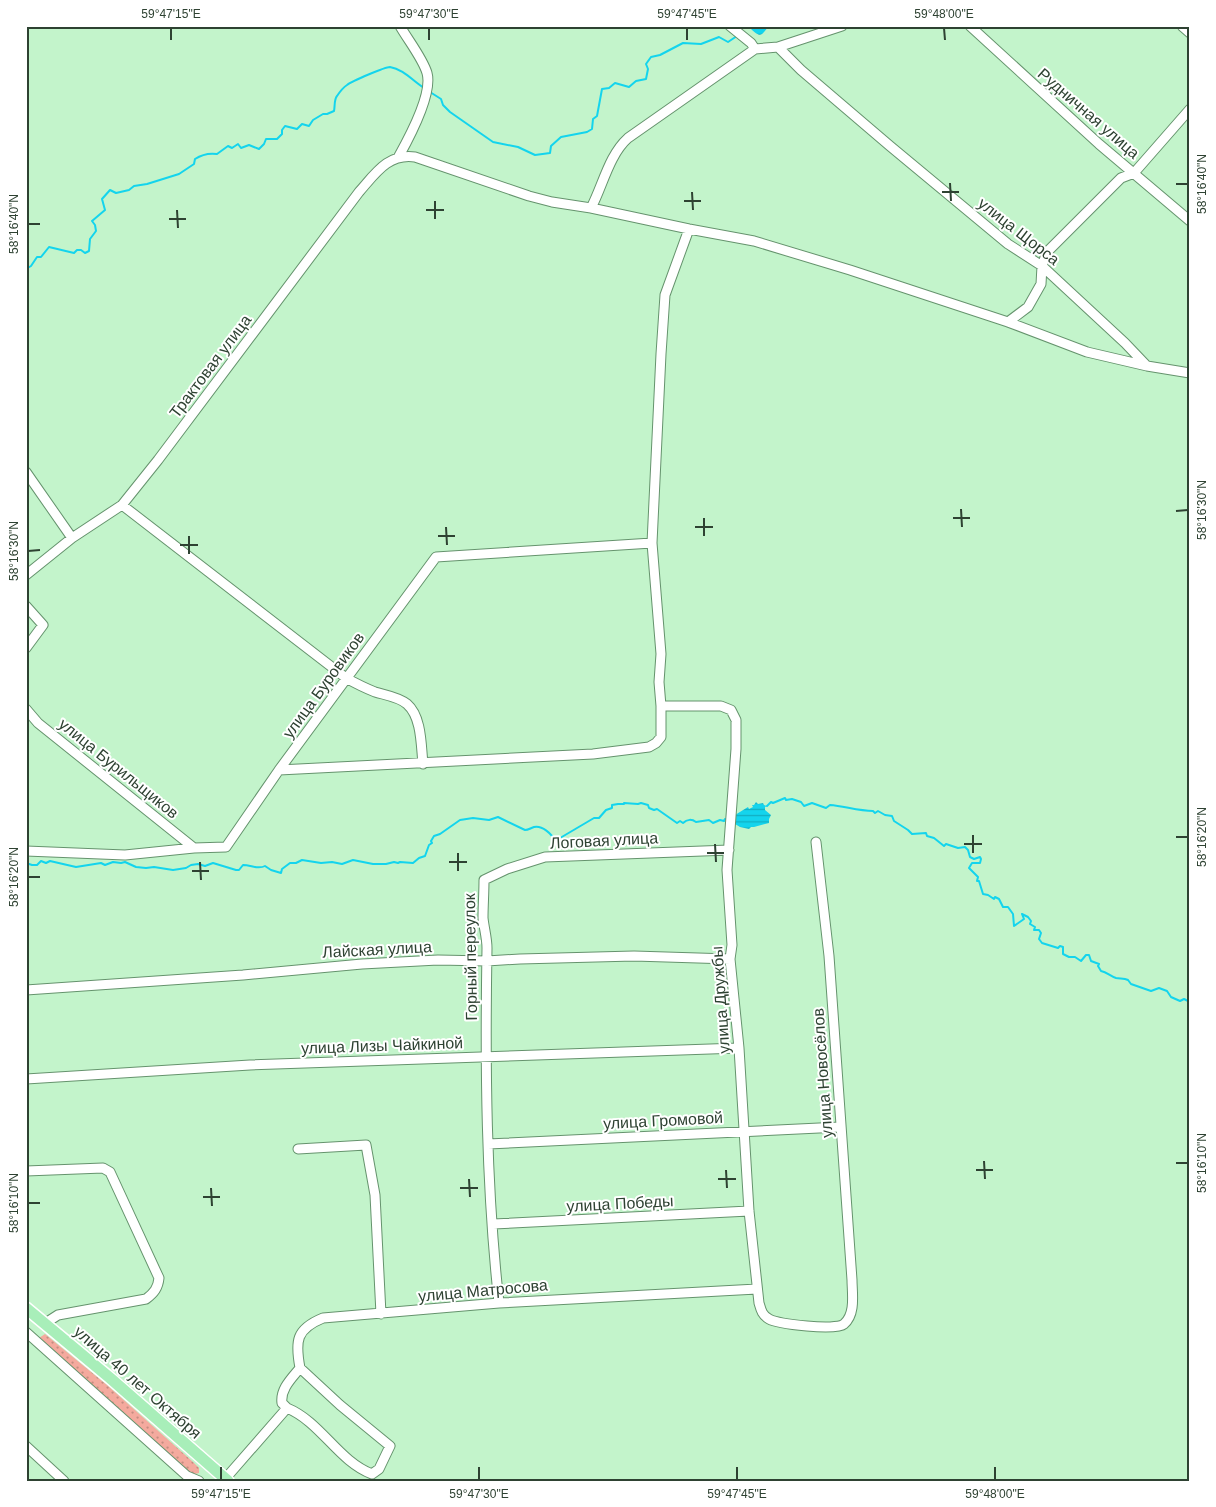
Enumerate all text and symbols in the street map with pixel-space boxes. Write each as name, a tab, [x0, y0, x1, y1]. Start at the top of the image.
text: 59°47'15"E	[141, 7, 201, 21]
text: 59°47'30"E	[399, 7, 459, 21]
text: 59°47'45"E	[657, 7, 717, 21]
text: 59°48'00"E	[914, 7, 974, 21]
street label: Рудничная улица	[1035, 65, 1143, 162]
text: 58°16'40"N	[1195, 154, 1209, 214]
text: 58°16'40"N	[7, 194, 21, 254]
street label: улица Щорса	[975, 194, 1063, 268]
street label: Трактовая улица	[166, 312, 255, 421]
text: 58°16'30"N	[1195, 480, 1209, 540]
text: 58°16'30"N	[7, 521, 21, 581]
street label: улица Буровиков	[279, 629, 367, 741]
street label: улица Бурильщиков	[56, 715, 182, 822]
text: 58°16'20"N	[1195, 807, 1209, 867]
street label: Логовая улица	[550, 829, 659, 852]
text: 58°16'20"N	[7, 847, 21, 907]
street label: Горный переулок	[461, 892, 480, 1021]
street label: Лайская улица	[322, 938, 432, 961]
street label: улица Дружбы	[708, 946, 733, 1054]
street label: улица Новосёлов	[809, 1008, 836, 1138]
street label: улица Лизы Чайкиной	[301, 1034, 463, 1057]
street label: улица Громовой	[603, 1109, 723, 1132]
text: 58°16'10"N	[1195, 1133, 1209, 1193]
text: 58°16'10"N	[7, 1173, 21, 1233]
street label: улица Победы	[566, 1192, 674, 1215]
street label: улица Матросова	[418, 1276, 549, 1305]
street label: улица 40 лет Октября	[71, 1323, 204, 1442]
text: 59°47'15"E	[191, 1487, 251, 1501]
text: 59°47'30"E	[449, 1487, 509, 1501]
text: 59°47'45"E	[707, 1487, 767, 1501]
text: 59°48'00"E	[965, 1487, 1025, 1501]

